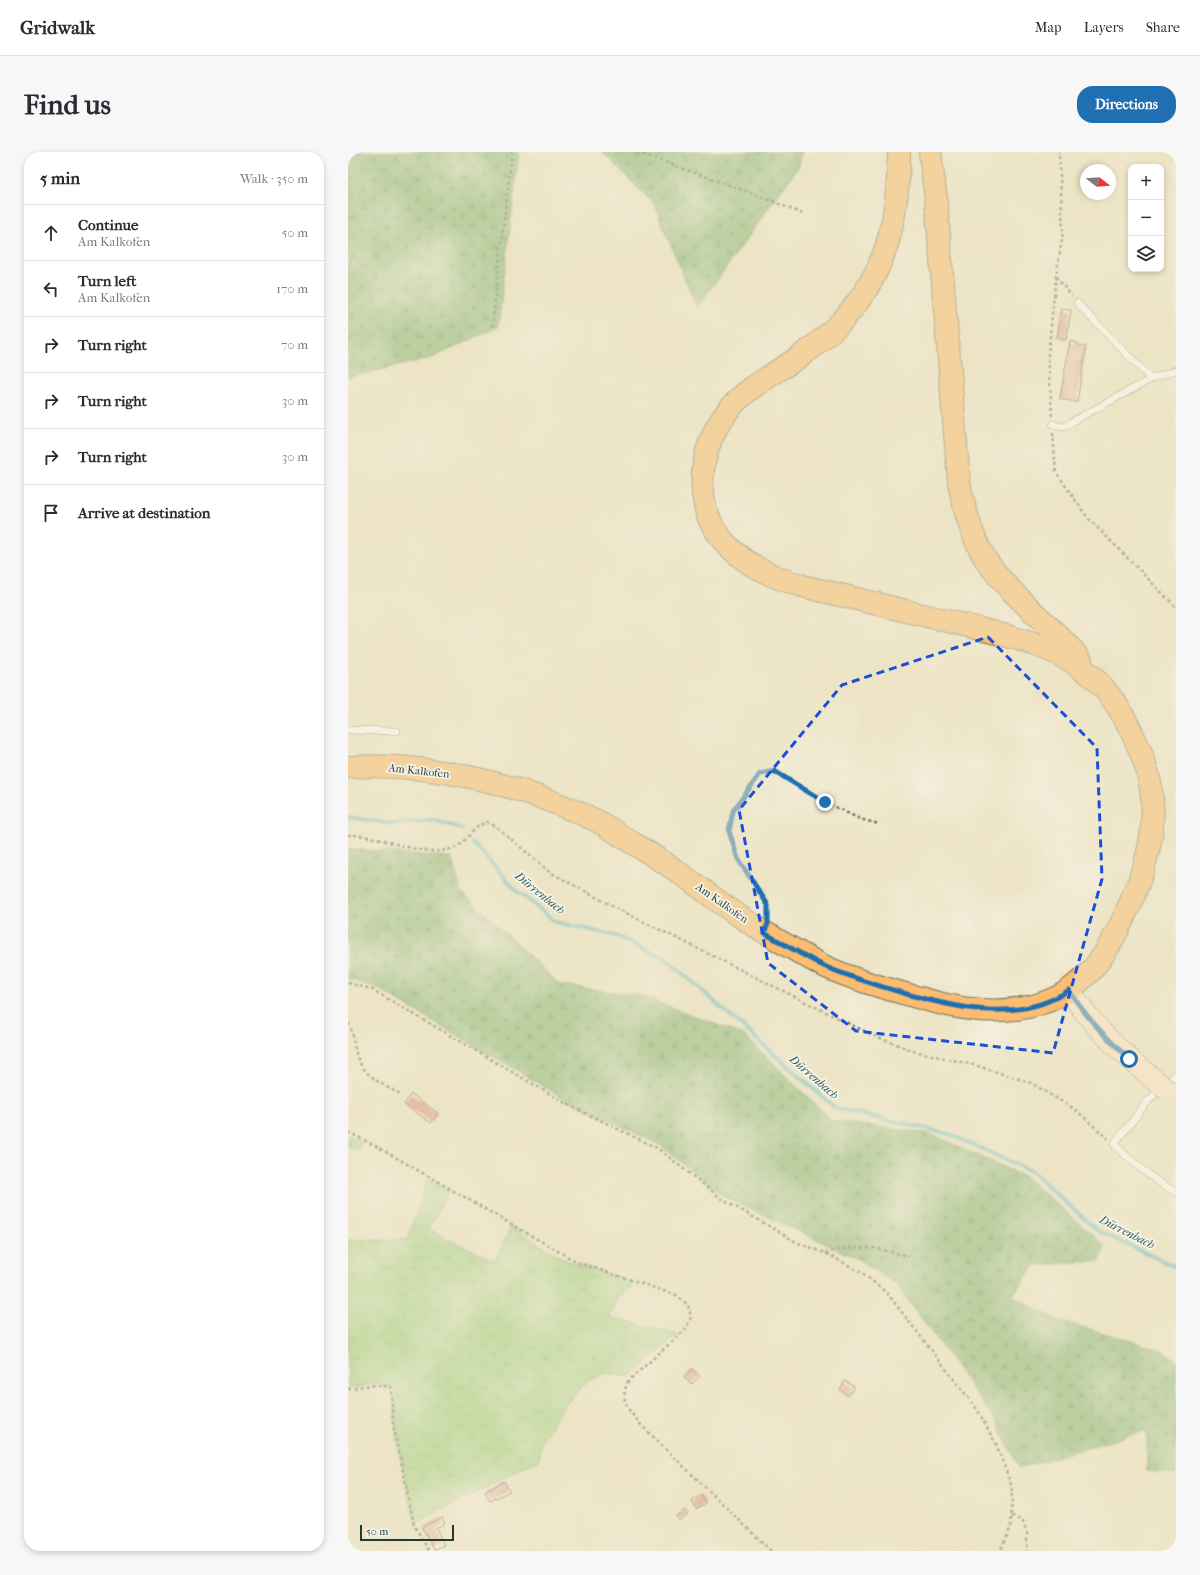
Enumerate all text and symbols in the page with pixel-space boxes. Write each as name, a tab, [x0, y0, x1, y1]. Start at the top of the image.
text: Gridwalk	[20, 17, 95, 39]
text: Map	[1035, 19, 1062, 36]
text: Layers	[1084, 19, 1124, 36]
text: Share	[1146, 19, 1180, 36]
button: Directions	[1077, 86, 1176, 123]
text: Find us	[24, 88, 111, 121]
north arrow	[1080, 164, 1116, 200]
map controls	[1128, 164, 1164, 272]
button: +	[1128, 164, 1164, 200]
text: 5 min	[40, 168, 80, 188]
text: Walk · 350 m	[240, 171, 308, 186]
button: −	[1128, 200, 1164, 236]
text: Continue	[78, 216, 138, 234]
icon: ahead	[40, 222, 62, 244]
text: 50 m	[282, 225, 308, 240]
text: Am Kalkofen	[78, 234, 150, 249]
button: layers	[1128, 236, 1164, 272]
text: Turn left	[78, 272, 136, 290]
icon: left	[40, 278, 62, 300]
text: 170 m	[276, 281, 308, 296]
text: Am Kalkofen	[78, 290, 150, 305]
icon: right	[40, 334, 62, 356]
text: Turn right	[78, 336, 147, 354]
text: 70 m	[281, 337, 308, 352]
icon: right	[40, 390, 62, 412]
text: Turn right	[78, 392, 147, 410]
text: 30 m	[282, 393, 308, 408]
icon: right	[40, 446, 62, 468]
text: Turn right	[78, 448, 147, 466]
text: 30 m	[282, 449, 308, 464]
icon: arrive	[40, 502, 62, 524]
text: Arrive at destination	[78, 504, 210, 522]
street label: Am Kalkofen	[387, 761, 451, 781]
route end	[816, 793, 834, 811]
water label: Dürrenbach	[511, 868, 568, 917]
street label: Am Kalkofen	[692, 880, 751, 926]
route start	[1120, 1050, 1138, 1068]
water label: Dürrenbach	[786, 1051, 841, 1102]
water label: Dürrenbach	[1096, 1212, 1157, 1252]
scale bar	[360, 1523, 454, 1542]
text: 50 m	[366, 1525, 388, 1538]

